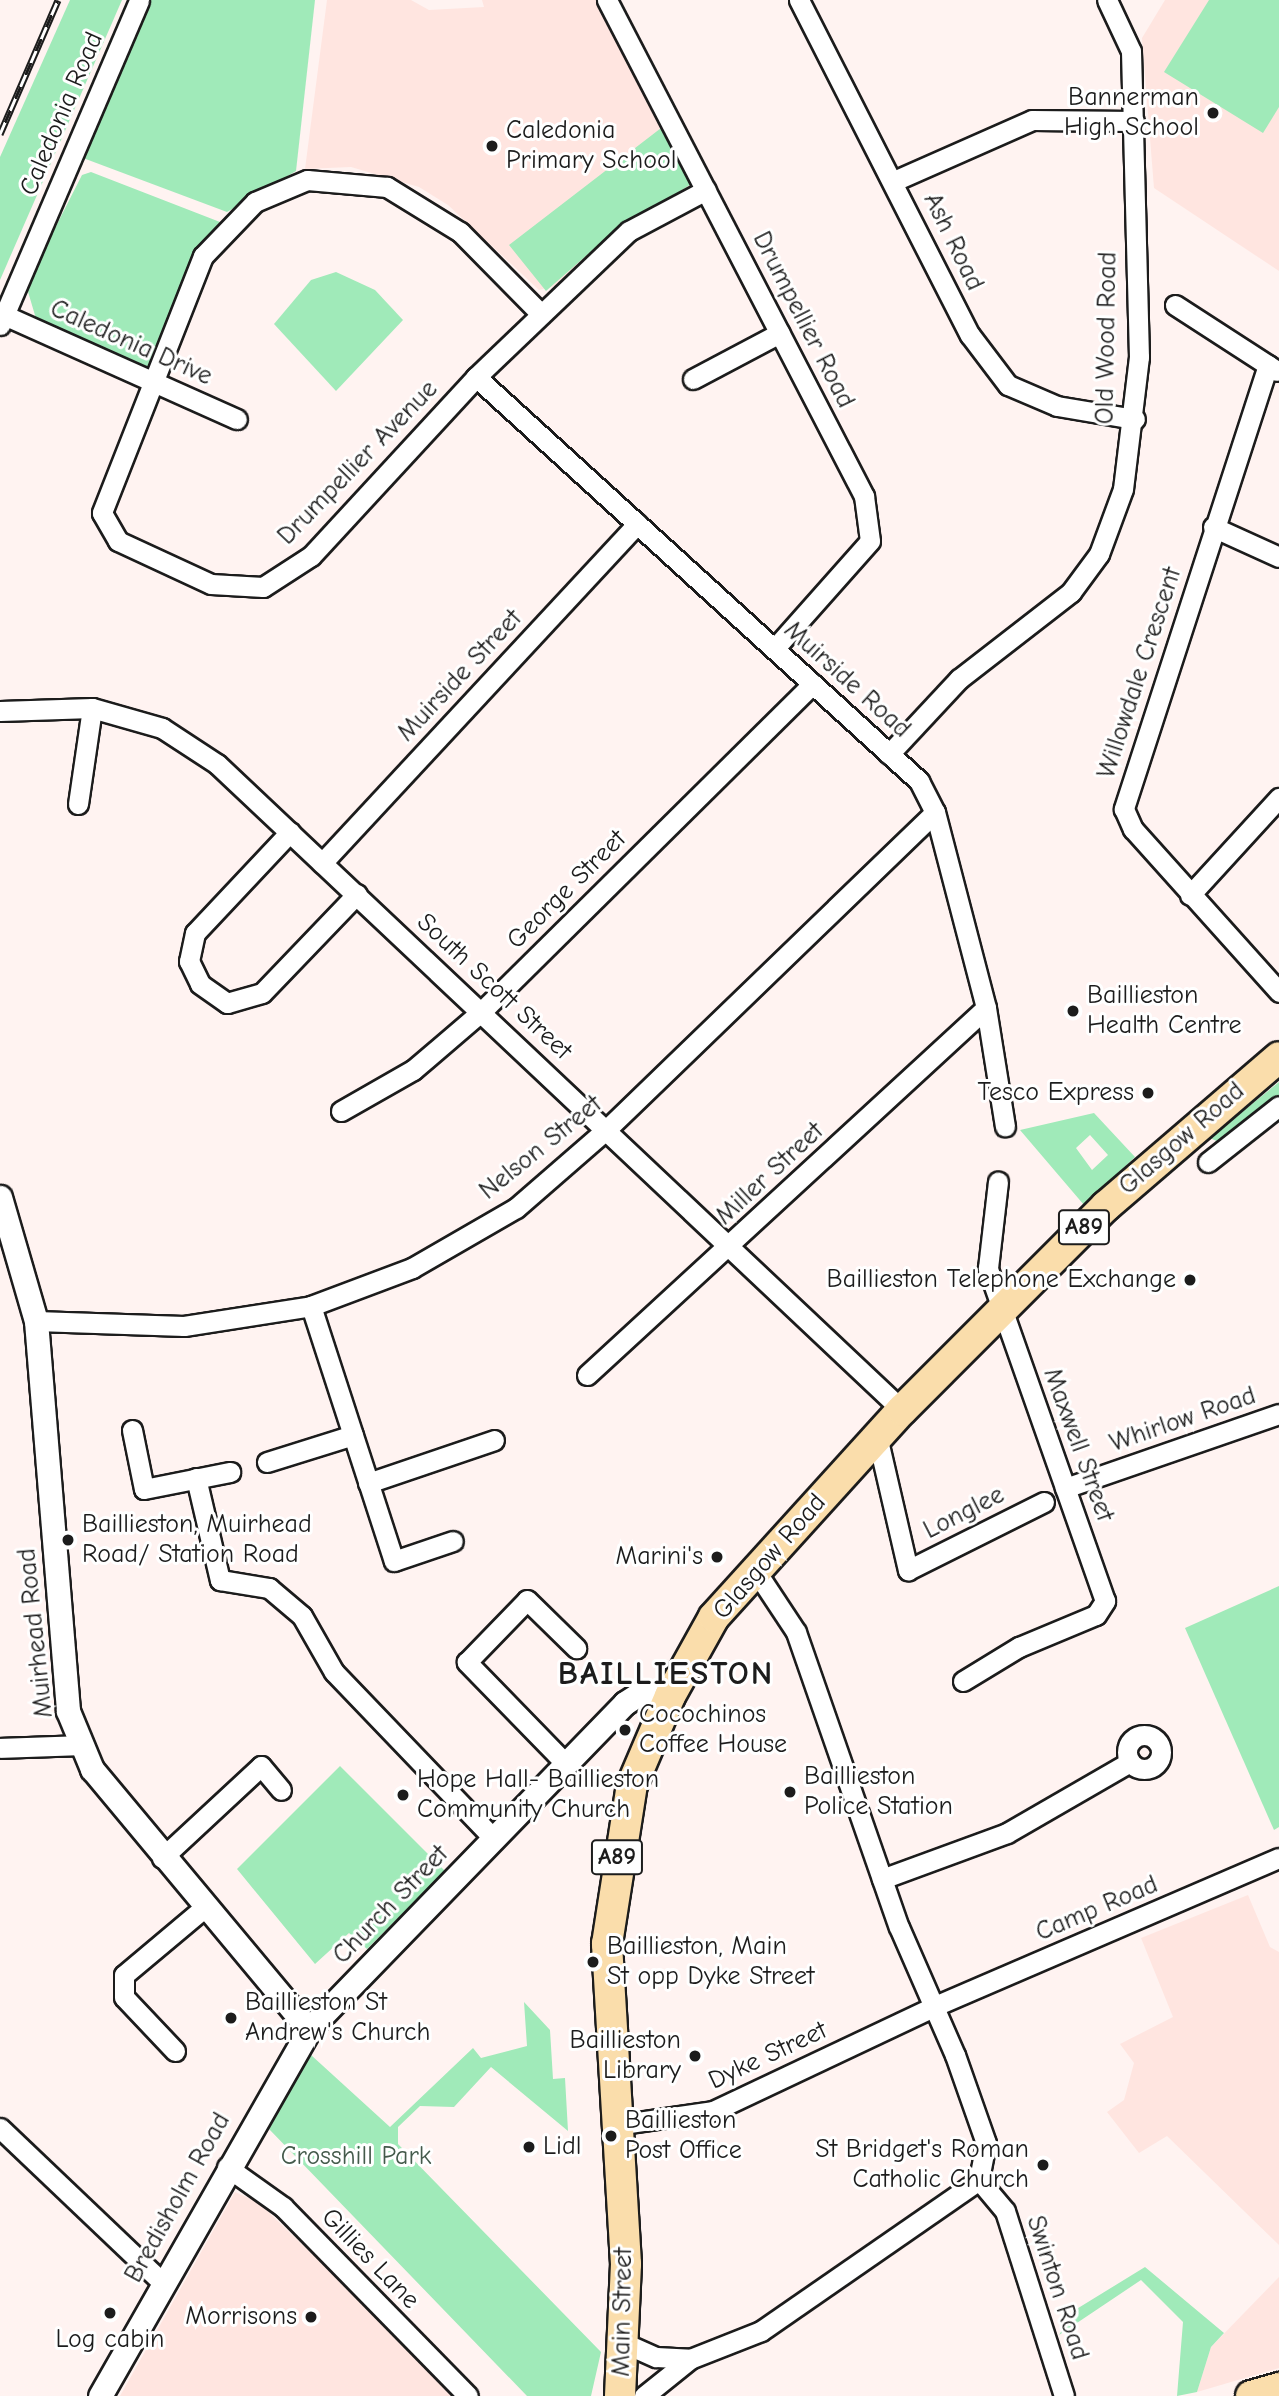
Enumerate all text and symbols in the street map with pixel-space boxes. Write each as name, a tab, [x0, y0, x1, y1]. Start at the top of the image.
street label: Caledonia Road	[14, 28, 110, 200]
place label: Bannerman High School	[1064, 82, 1199, 144]
marker: Bannerman High School	[1205, 105, 1221, 121]
place label: Caledonia Primary School	[506, 115, 676, 176]
marker: Caledonia Primary School	[484, 138, 500, 154]
street label: Ash Road	[916, 188, 990, 296]
street label: Drumpellier Road	[745, 227, 861, 413]
street label: Old Wood Road	[1090, 251, 1124, 425]
street label: Caledonia Drive	[45, 293, 217, 393]
street label: Drumpellier Avenue	[271, 374, 445, 552]
street label: Willowdale Crescent	[1091, 564, 1189, 782]
street label: Muirside Street	[391, 604, 529, 748]
street label: Muirside Road	[777, 615, 917, 745]
street label: George Street	[501, 824, 633, 956]
street label: South Scott Street	[410, 907, 578, 1067]
place label: Baillieston Health Centre	[1087, 980, 1242, 1042]
marker: Baillieston Health Centre	[1065, 1003, 1081, 1019]
street label: Glasgow Road	[1113, 1076, 1251, 1202]
place label: Tesco Express	[978, 1077, 1134, 1109]
marker: Tesco Express	[1140, 1085, 1156, 1101]
street label: Nelson Street	[473, 1089, 609, 1207]
street label: Miller Street	[710, 1116, 830, 1232]
road number: A89	[1058, 1206, 1110, 1247]
place label: Baillieston Telephone Exchange	[827, 1264, 1176, 1296]
marker: Baillieston Telephone Exchange	[1182, 1272, 1198, 1288]
street label: Maxwell Street	[1036, 1364, 1120, 1526]
street label: Whirlow Road	[1106, 1380, 1260, 1460]
street label: Longlee	[919, 1480, 1009, 1546]
street label: Glasgow Road	[707, 1488, 833, 1626]
place label: Baillieston, Muirhead Road/ Station Road	[82, 1509, 312, 1570]
marker: Baillieston, Muirhead Road/ Station Road	[60, 1532, 76, 1548]
place label: Marini's	[615, 1541, 703, 1573]
street label: Muirhead Road	[12, 1547, 60, 1719]
marker: Marini's	[709, 1549, 725, 1565]
district label: BAILLIESTON	[559, 1654, 773, 1694]
place label: Cocochinos Coffee House	[639, 1699, 787, 1760]
marker: Cocochinos Coffee House	[617, 1722, 633, 1738]
place label: Baillieston Police Station	[804, 1761, 953, 1823]
place label: Hope Hall- Baillieston Community Church	[417, 1764, 659, 1826]
marker: Baillieston Police Station	[782, 1784, 798, 1800]
marker: Hope Hall- Baillieston Community Church	[395, 1787, 411, 1803]
road number: A89	[591, 1836, 643, 1878]
street label: Church Street	[327, 1839, 455, 1971]
street label: Camp Road	[1031, 1869, 1163, 1949]
place label: Baillieston, Main St opp Dyke Street	[607, 1931, 814, 1993]
marker: Baillieston, Main St opp Dyke Street	[585, 1954, 601, 1970]
place label: Baillieston St Andrew's Church	[245, 1987, 430, 2048]
marker: Baillieston St Andrew's Church	[223, 2010, 239, 2026]
street label: Dyke Street	[704, 2015, 832, 2097]
place label: Baillieston Library	[570, 2025, 681, 2086]
marker: Baillieston Library	[687, 2048, 703, 2064]
place label: Baillieston Post Office	[625, 2105, 742, 2166]
street label: Bredisholm Road	[118, 2108, 238, 2288]
marker: Baillieston Post Office	[603, 2128, 619, 2144]
place label: Lidl	[543, 2131, 581, 2163]
place label: St Bridget's Roman Catholic Church	[815, 2134, 1029, 2196]
marker: Lidl	[521, 2139, 537, 2155]
park label: Crosshill Park	[281, 2141, 431, 2173]
marker: St Bridget's Roman Catholic Church	[1035, 2157, 1051, 2173]
street label: Gillies Lane	[314, 2202, 426, 2316]
street label: Swinton Road	[1019, 2212, 1095, 2364]
street label: Main Street	[606, 2247, 640, 2377]
place label: Morrisons	[185, 2301, 297, 2333]
marker: Log cabin	[102, 2305, 118, 2321]
marker: Morrisons	[303, 2309, 319, 2325]
place label: Log cabin	[56, 2324, 164, 2356]

